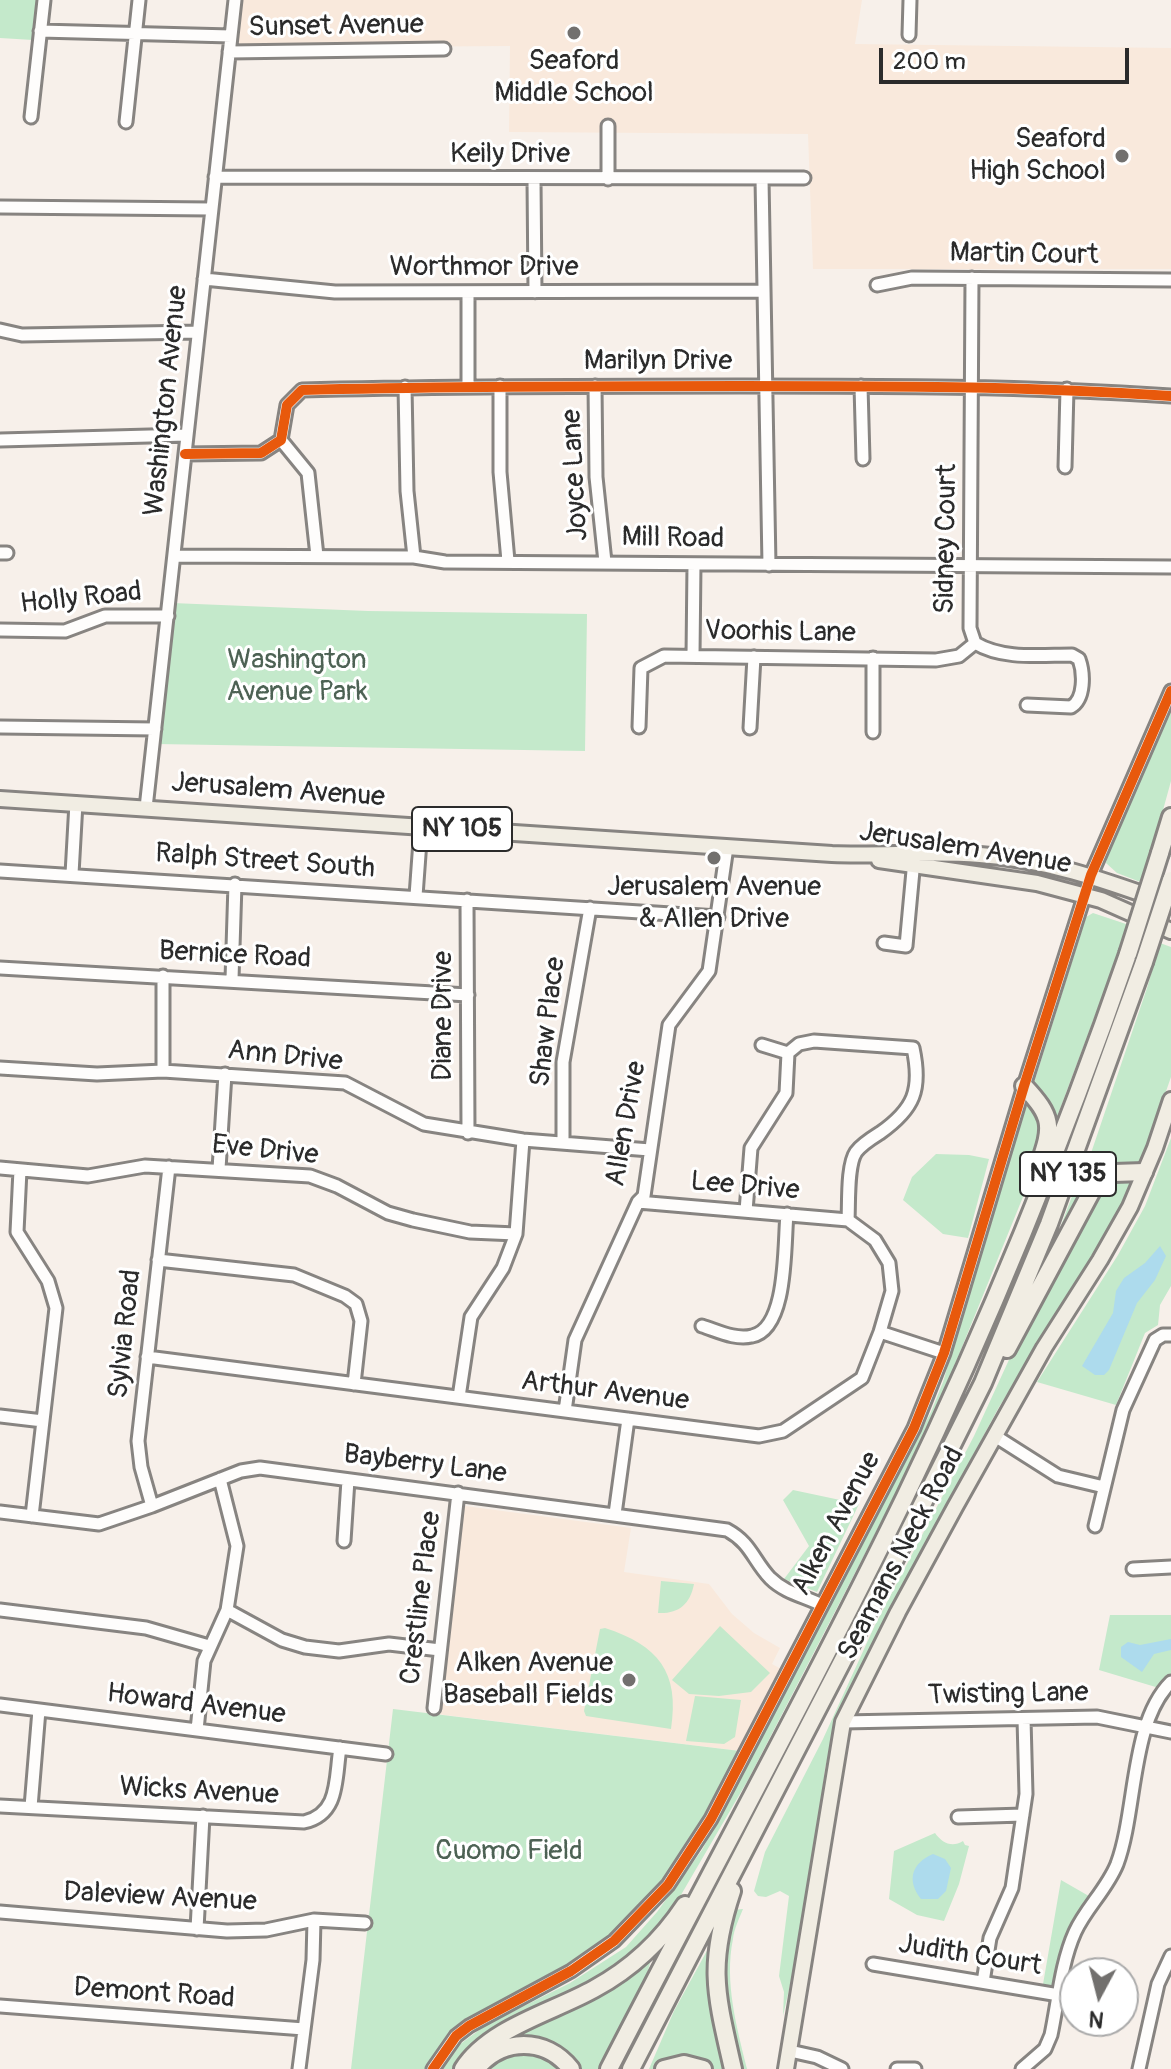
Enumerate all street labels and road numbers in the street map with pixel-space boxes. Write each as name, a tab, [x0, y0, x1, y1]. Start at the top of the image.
street label: Sunset Avenue	[248, 9, 424, 45]
street label: Keily Drive	[450, 138, 570, 172]
street label: Martin Court	[949, 237, 1099, 273]
street label: Worthmor Drive	[389, 251, 579, 285]
street label: Washington Avenue	[138, 284, 196, 518]
street label: Marilyn Drive	[584, 345, 732, 379]
street label: Joyce Lane	[556, 408, 596, 542]
street label: Sidney Court	[929, 464, 965, 614]
street label: Mill Road	[621, 521, 725, 557]
street label: Holly Road	[19, 576, 143, 622]
street label: Voorhis Lane	[704, 615, 856, 651]
street label: Jerusalem Avenue	[170, 767, 386, 815]
road number: NY 105	[412, 807, 512, 851]
street label: Jerusalem Avenue	[857, 816, 1073, 882]
street label: Ralph Street South	[154, 838, 376, 886]
street label: Bernice Road	[158, 935, 312, 977]
street label: Diane Drive	[427, 951, 461, 1081]
street label: Shaw Place	[524, 955, 574, 1089]
street label: Ann Drive	[226, 1034, 344, 1080]
street label: Allen Drive	[599, 1059, 655, 1189]
street label: Eve Drive	[210, 1129, 320, 1173]
road number: NY 135	[1020, 1152, 1116, 1196]
street label: Lee Drive	[689, 1166, 801, 1208]
street label: Sylvia Road	[103, 1268, 149, 1400]
street label: Arthur Avenue	[519, 1365, 691, 1419]
street label: Bayberry Lane	[342, 1438, 508, 1492]
street label: Seamans Neck Road	[832, 1442, 972, 1666]
street label: Alken Avenue	[785, 1446, 889, 1602]
street label: Crestline Place	[395, 1509, 449, 1687]
street label: Howard Avenue	[105, 1677, 287, 1733]
street label: Twisting Lane	[927, 1677, 1089, 1713]
street label: Wicks Avenue	[119, 1771, 279, 1813]
street label: Daleview Avenue	[63, 1876, 257, 1920]
street label: Judith Court	[896, 1928, 1044, 1984]
street label: Demont Road	[72, 1972, 236, 2016]

